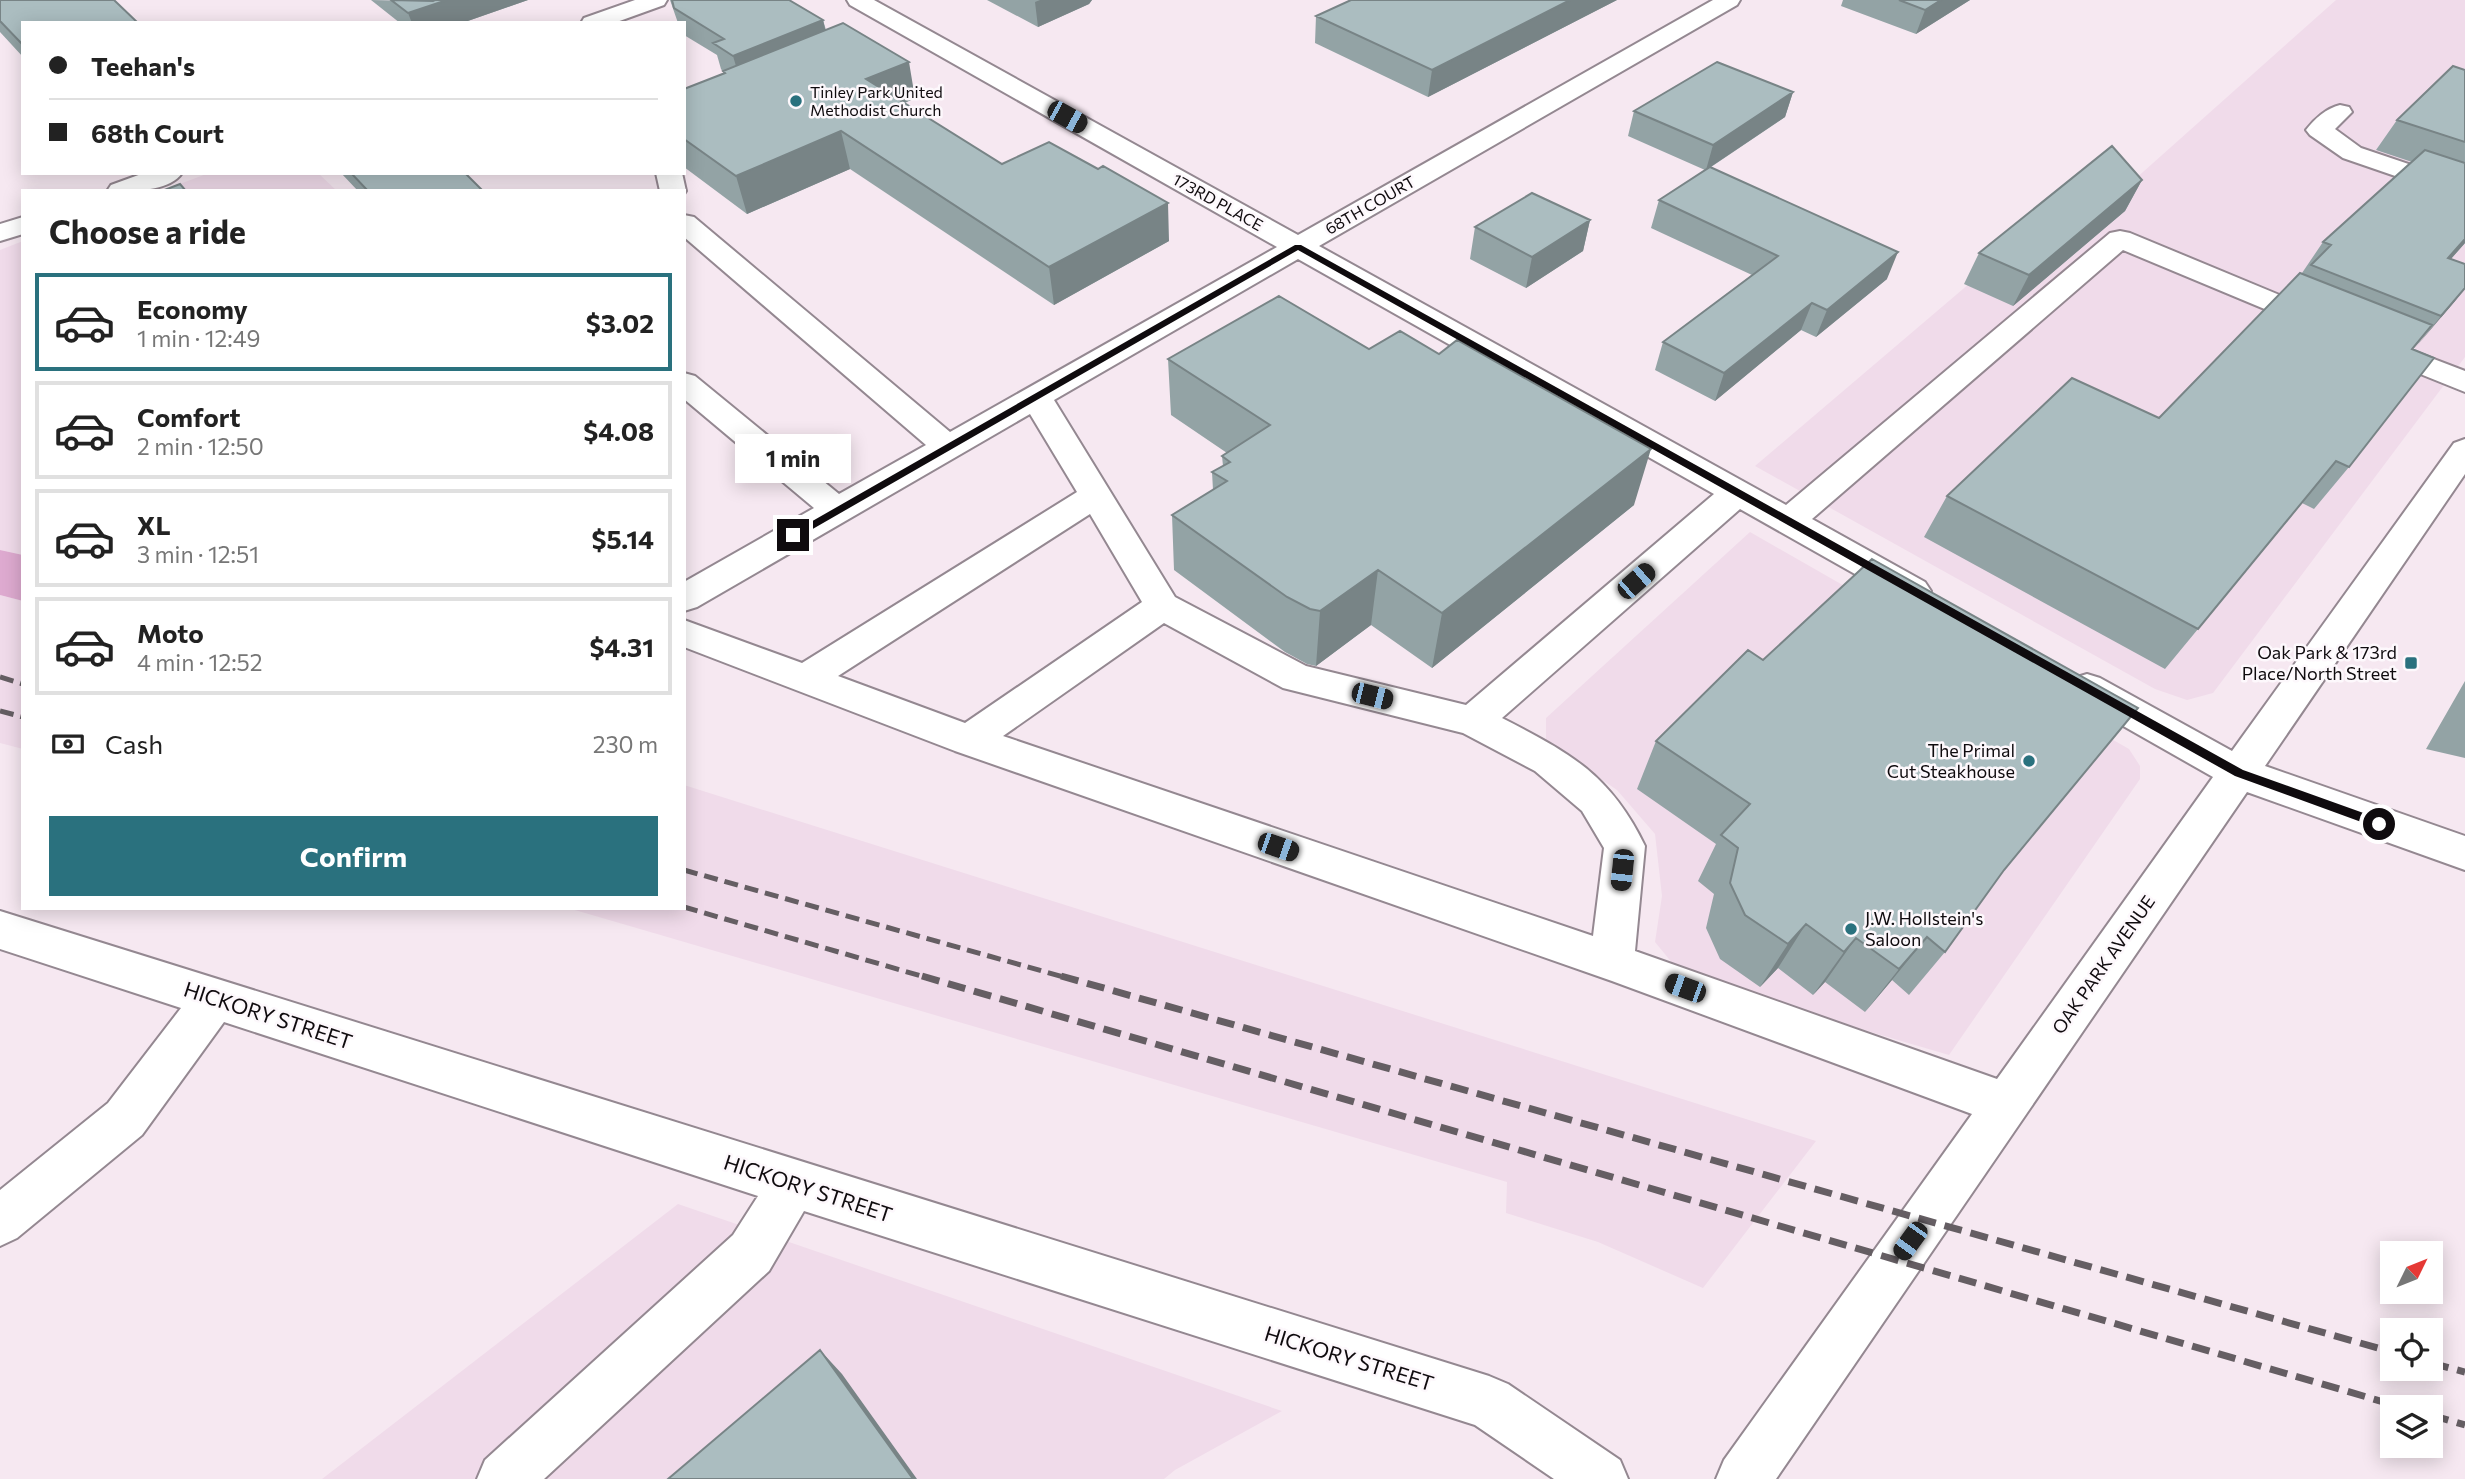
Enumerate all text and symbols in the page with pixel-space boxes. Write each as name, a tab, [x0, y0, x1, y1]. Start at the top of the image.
text: Teehan's	[91, 50, 195, 81]
place label: Tinley Park United Methodist Church	[810, 82, 943, 119]
marker: Tinley Park United Methodist Church	[788, 93, 804, 109]
car	[1044, 98, 1091, 136]
text: 68th Court	[91, 117, 224, 148]
street label: 173RD PLACE	[1170, 169, 1267, 234]
street label: 68TH COURT	[1321, 171, 1418, 238]
text: Choose a ride	[49, 211, 246, 251]
icon: car	[53, 291, 116, 354]
text: Economy	[137, 293, 248, 324]
text: $3.02	[586, 307, 654, 338]
text: 1 min · 12:49	[137, 324, 260, 352]
icon: car	[53, 399, 116, 462]
text: Comfort	[137, 401, 240, 432]
text: $4.08	[583, 415, 654, 446]
text: 2 min · 12:50	[137, 432, 264, 460]
callout: 1 min	[735, 434, 851, 482]
text: 1 min	[766, 444, 820, 472]
icon: car	[53, 507, 116, 570]
text: XL	[137, 509, 171, 540]
route end	[777, 519, 809, 551]
text: $5.14	[592, 523, 654, 554]
text: 3 min · 12:51	[137, 540, 259, 568]
car	[1614, 559, 1659, 603]
icon: car	[53, 615, 116, 678]
text: Moto	[137, 617, 204, 648]
text: $4.31	[589, 631, 654, 662]
place label: Oak Park & 173rd Place/North Street	[2242, 641, 2397, 684]
text: 4 min · 12:52	[137, 648, 263, 676]
marker: Oak Park & 173rd Place/North Street	[2403, 655, 2419, 671]
car	[1350, 681, 1395, 711]
icon: cash	[49, 725, 87, 763]
text: Cash	[105, 728, 163, 759]
text: 230 m	[593, 730, 658, 758]
place label: The Primal Cut Steakhouse	[1887, 739, 2015, 782]
marker: The Primal Cut Steakhouse	[2021, 753, 2037, 769]
route start	[2363, 808, 2395, 840]
button: Confirm	[49, 816, 658, 896]
car	[1255, 830, 1302, 864]
car	[1610, 848, 1635, 892]
street label: OAK PARK AVENUE	[2047, 891, 2159, 1038]
place label: J.W. Hollstein's Saloon	[1865, 907, 1983, 950]
marker: J.W. Hollstein's Saloon	[1843, 921, 1859, 937]
car	[1662, 971, 1709, 1005]
street label: HICKORY STREET	[181, 976, 356, 1054]
street label: HICKORY STREET	[721, 1149, 896, 1227]
car	[1890, 1218, 1931, 1264]
north arrow	[2380, 1241, 2443, 1304]
map controls	[2380, 1241, 2443, 1458]
button: locate	[2380, 1318, 2443, 1381]
street label: HICKORY STREET	[1262, 1320, 1437, 1395]
button: layers	[2380, 1395, 2443, 1458]

